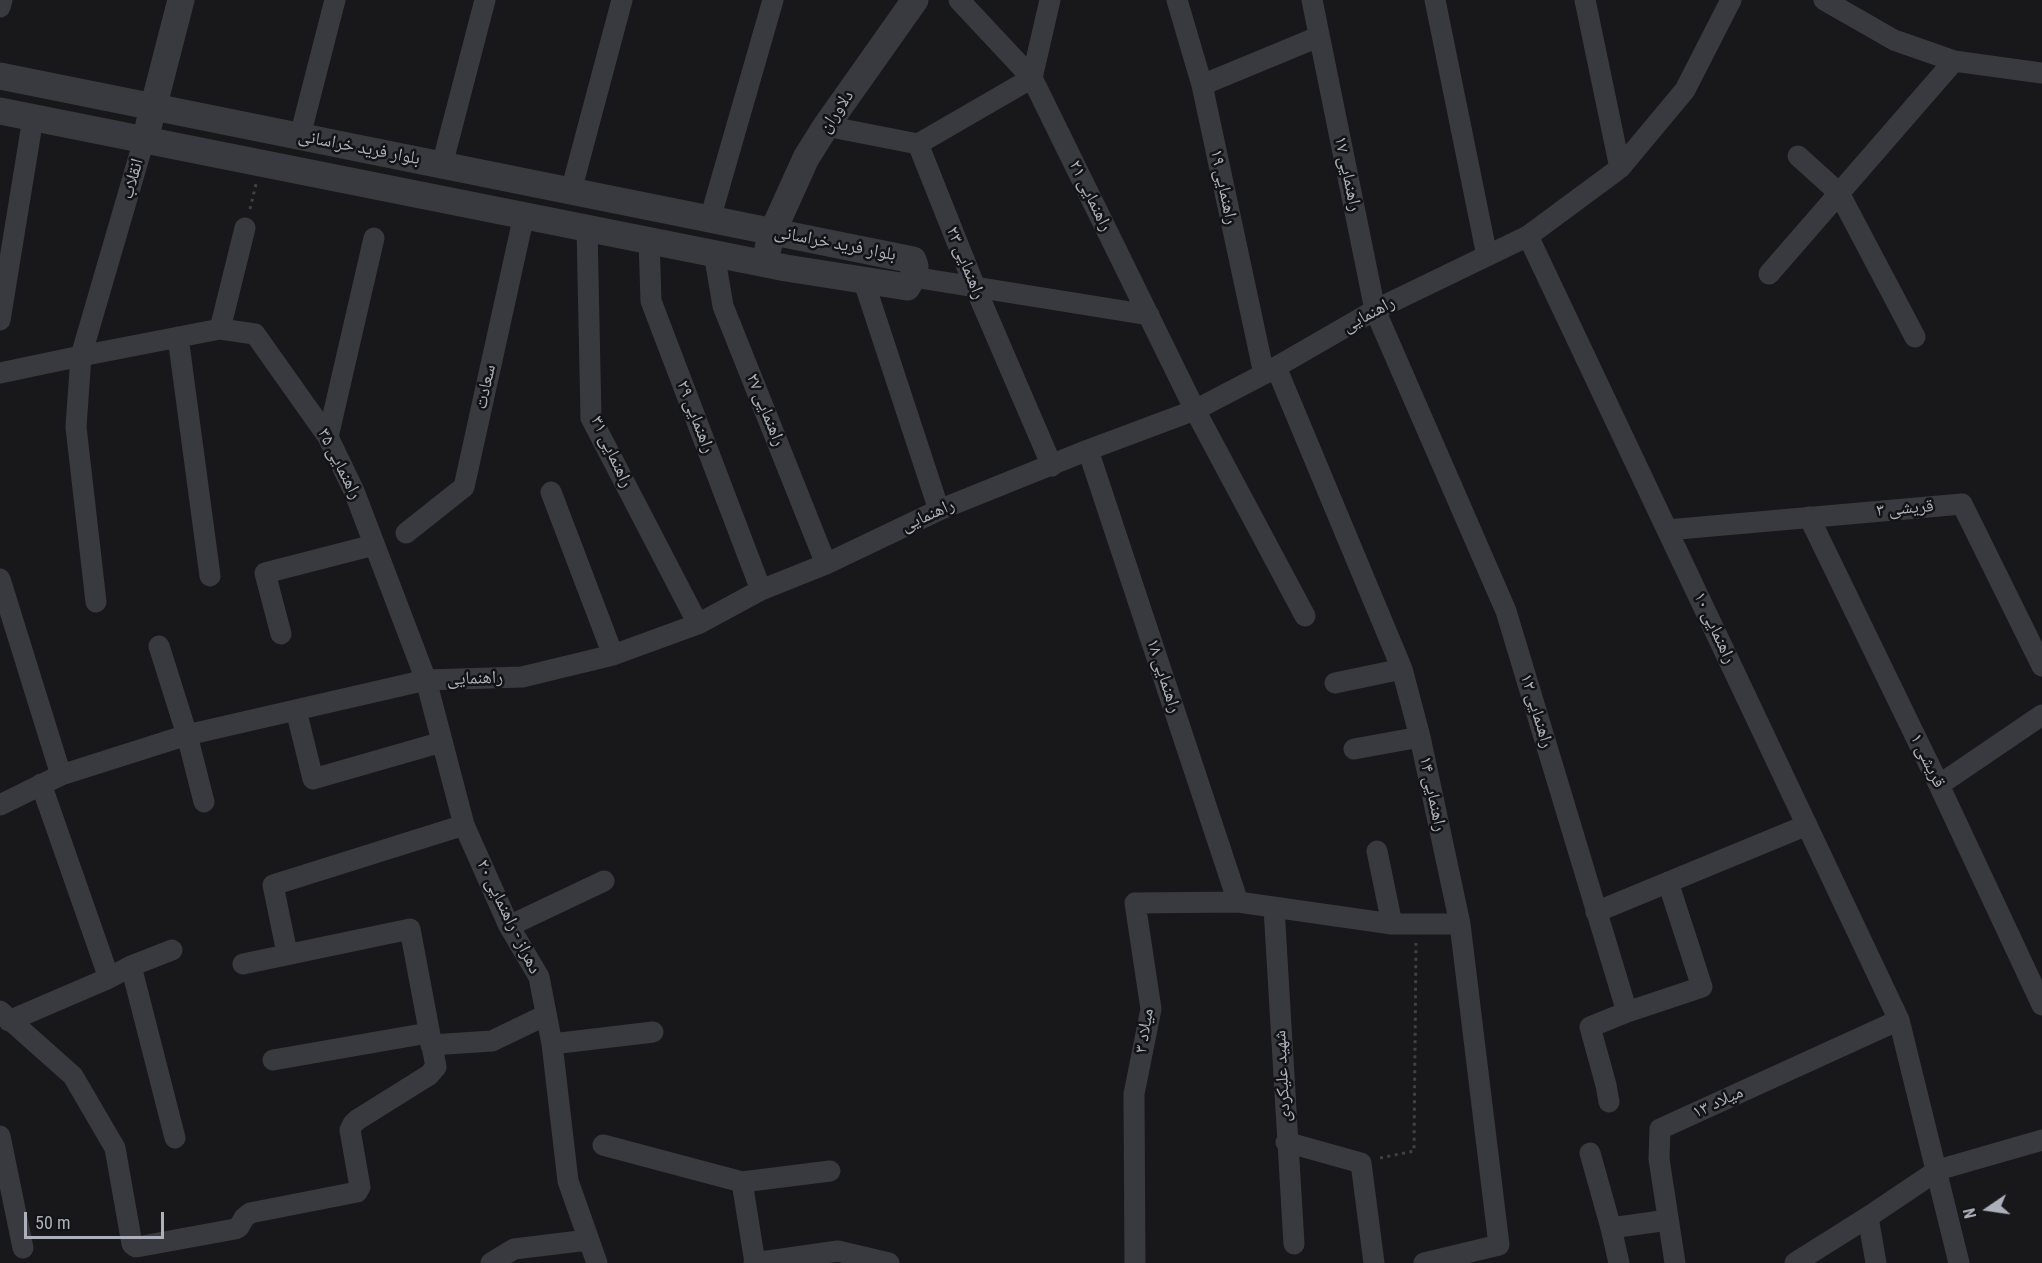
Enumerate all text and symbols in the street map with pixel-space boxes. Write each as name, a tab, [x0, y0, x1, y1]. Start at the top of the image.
street label: دلاوران	[815, 86, 859, 138]
street label: بلوار فرید خراسانی	[296, 126, 422, 170]
street label: راهنمایی ۱۷	[1328, 134, 1366, 214]
street label: راهنمایی ۱۹	[1204, 147, 1242, 227]
street label: انقلاب	[117, 156, 149, 202]
street label: راهنمایی ۲۱	[1064, 157, 1116, 235]
street label: بلوار فرید خراسانی	[772, 222, 898, 266]
street label: راهنمایی ۲۳	[941, 224, 989, 302]
street label: راهنمایی	[1339, 292, 1399, 338]
street label: سعادت	[471, 363, 501, 411]
street label: راهنمایی ۲۷	[741, 371, 789, 449]
street label: راهنمایی ۲۹	[671, 377, 719, 457]
street label: راهنمایی ۳۱	[585, 413, 637, 491]
street label: راهنمایی ۳۵	[312, 425, 366, 503]
street label: راهنمایی	[898, 495, 958, 537]
street label: قریشی ۳	[1875, 496, 1935, 522]
street label: راهنمایی ۱۰	[1688, 589, 1740, 667]
street label: راهنمایی ۱۸	[1141, 636, 1185, 716]
street label: راهنمایی	[447, 667, 503, 691]
street label: راهنمایی ۱۲	[1514, 671, 1558, 751]
street label: قریشی ۱	[1905, 730, 1949, 792]
street label: راهنمایی ۱۴	[1413, 754, 1451, 834]
street label: دهراز - راهنمایی ۲۰	[471, 856, 545, 978]
street label: میلاد ۳	[1131, 1007, 1159, 1055]
street label: شهید علیکردی	[1270, 1030, 1296, 1122]
street label: میلاد ۱۳	[1689, 1082, 1747, 1124]
north arrow	[1958, 1179, 2018, 1239]
scale bar	[27, 1200, 166, 1238]
text: N	[1960, 1206, 1980, 1220]
text: 50 m	[35, 1212, 70, 1233]

